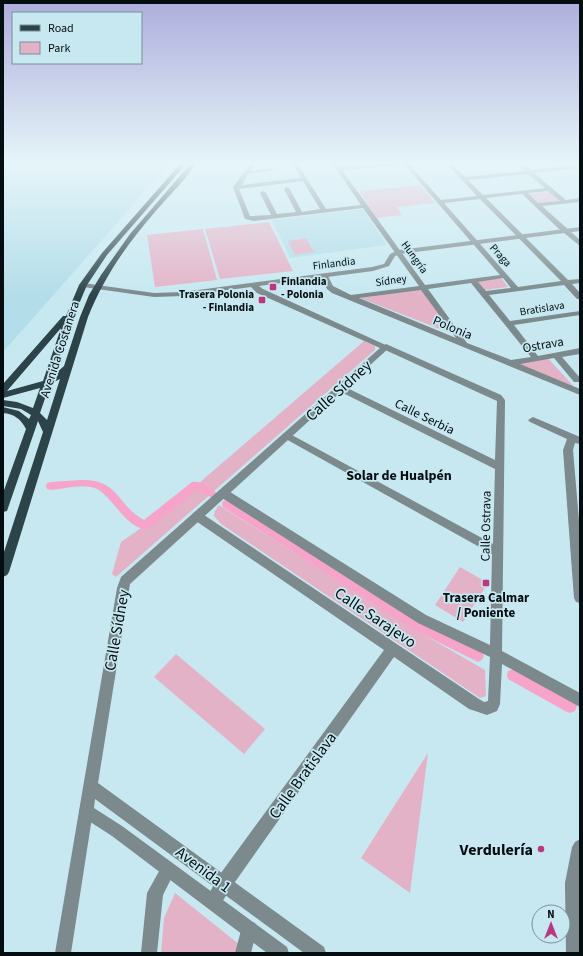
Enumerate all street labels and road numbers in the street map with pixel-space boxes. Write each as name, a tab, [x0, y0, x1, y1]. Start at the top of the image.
street label: Hungría	[398, 238, 431, 277]
street label: Praga	[486, 241, 515, 270]
street label: Finlandia	[312, 253, 356, 274]
street label: Sídney	[374, 271, 408, 290]
street label: Bratislava	[519, 298, 566, 319]
street label: Avenida Costanera	[36, 299, 84, 400]
street label: Polonia	[430, 312, 475, 344]
street label: Ostrava	[521, 333, 565, 357]
street label: Calle Sídney	[301, 355, 377, 426]
street label: Calle Serbia	[392, 395, 457, 439]
street label: Calle Ostrava	[476, 490, 496, 562]
street label: Calle Sarajevo	[330, 582, 421, 653]
street label: Calle Sídney	[99, 587, 135, 673]
street label: Calle Bratislava	[264, 728, 342, 823]
street label: Avenida 1	[171, 842, 236, 898]

